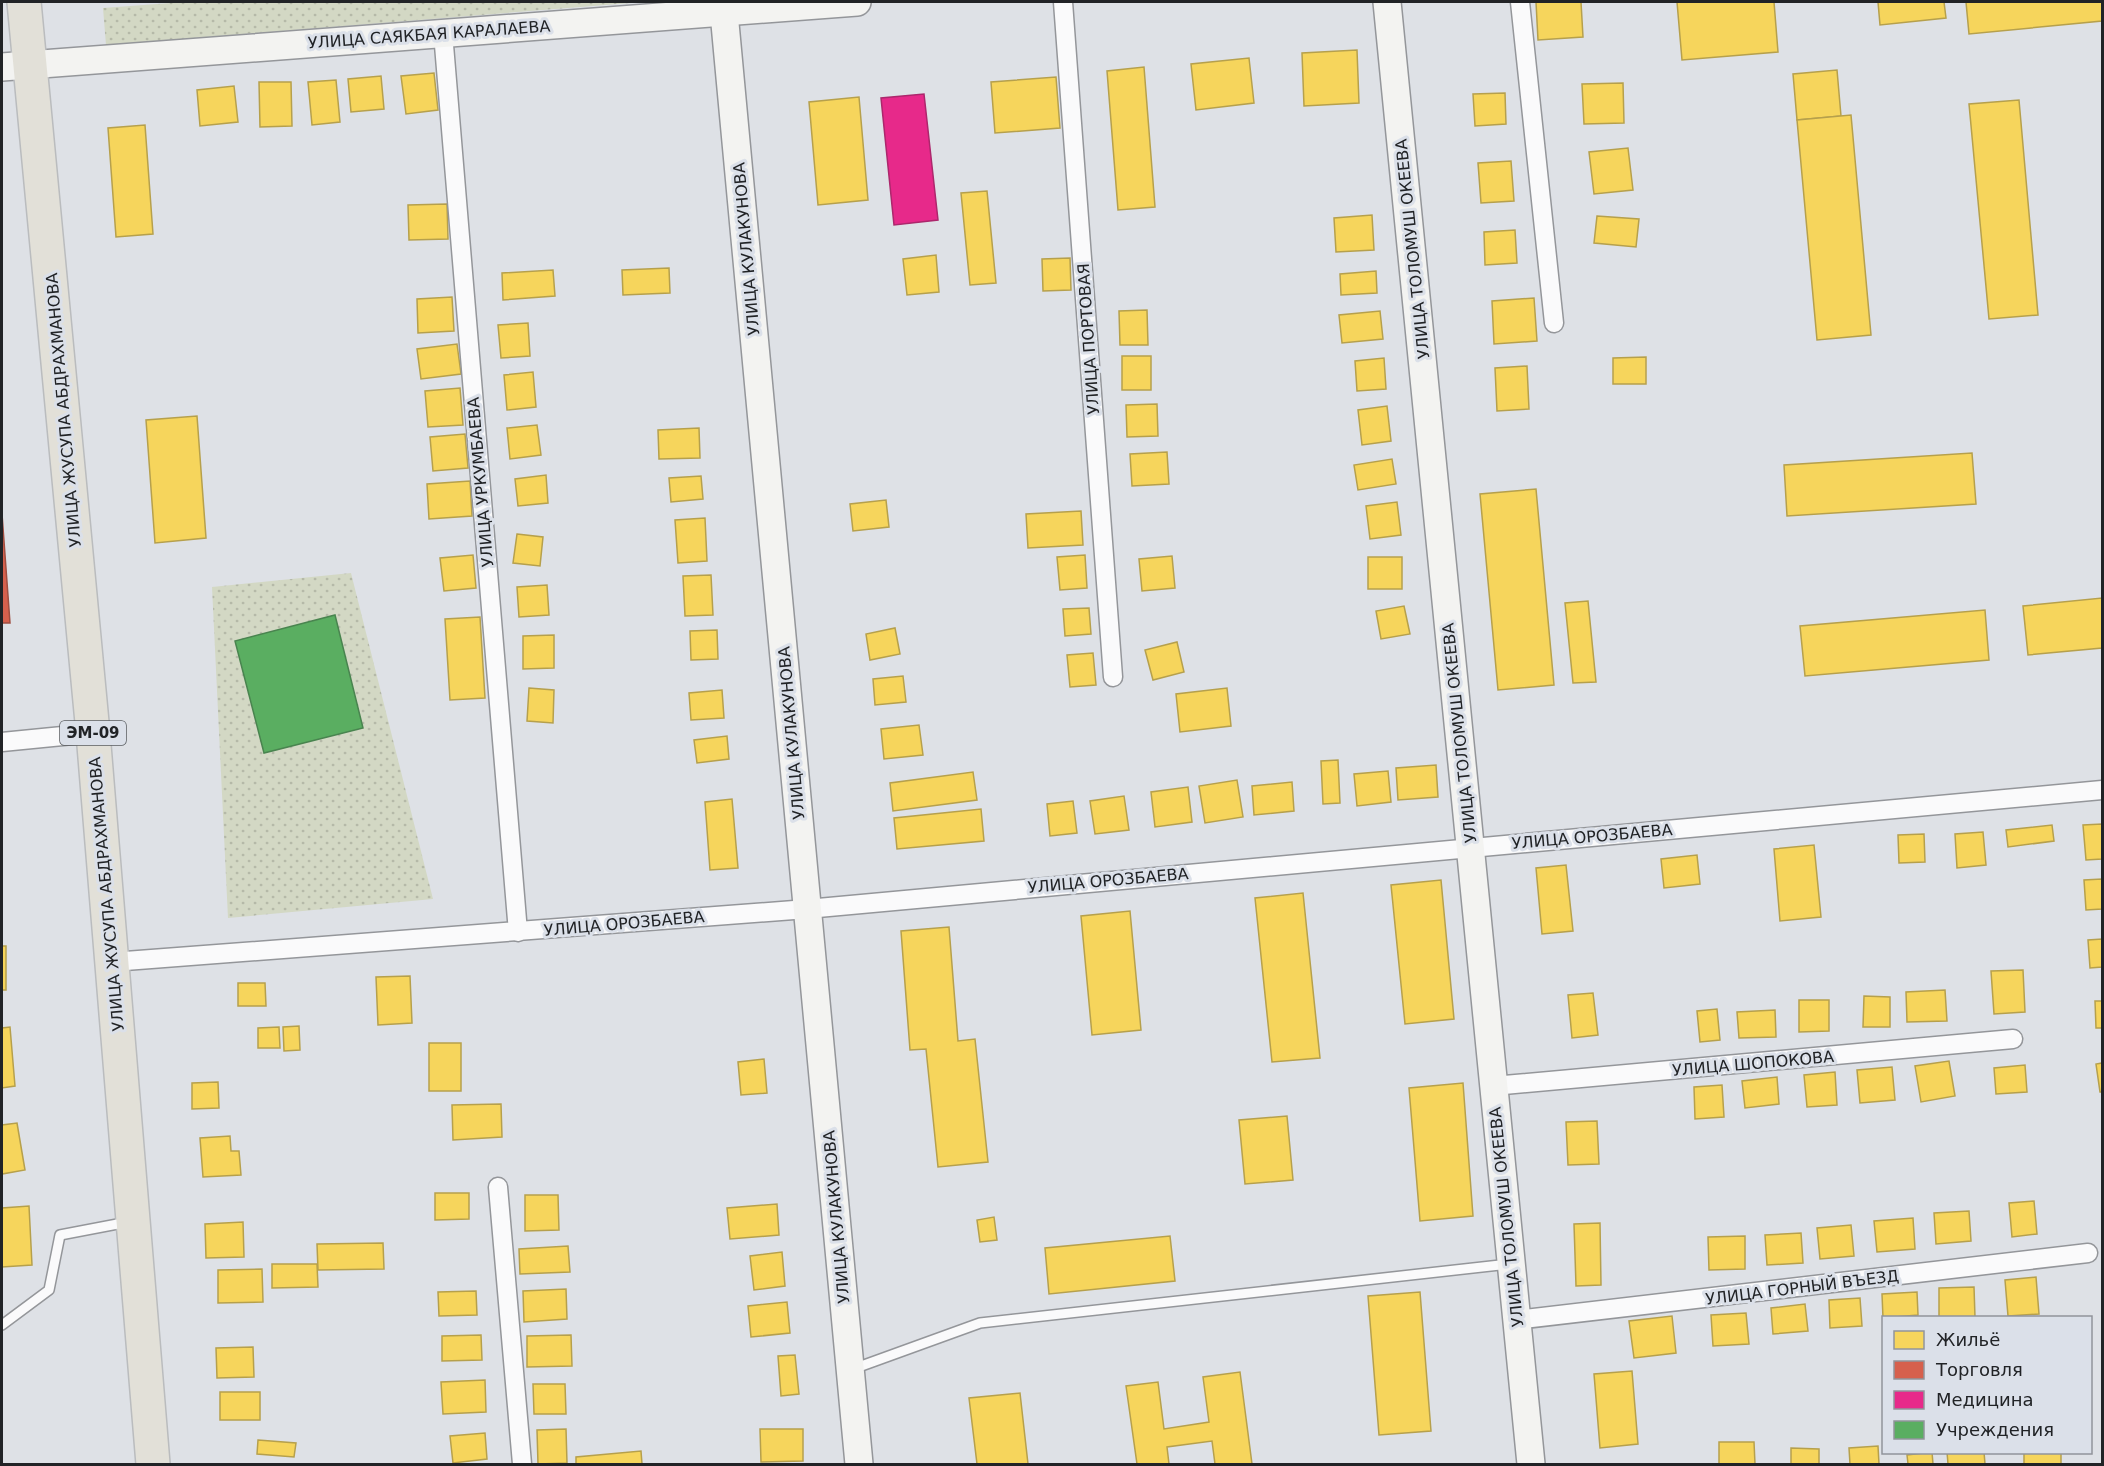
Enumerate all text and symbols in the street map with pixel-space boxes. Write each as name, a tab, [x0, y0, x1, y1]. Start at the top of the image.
street label: УЛИЦА САЯКБАЯ КАРАЛАЕВА	[307, 17, 551, 52]
street label: УЛИЦА ТОЛОМУШ ОКЕЕВА	[1391, 138, 1433, 360]
street label: УЛИЦА КУЛАКУНОВА	[729, 161, 764, 336]
street label: УЛИЦА ПОРТОВАЯ	[1074, 263, 1103, 415]
street label: УЛИЦА ЖУСУПА АБДРАХМАНОВА	[42, 272, 85, 548]
street label: УЛИЦА УРКУМБАЕВА	[464, 396, 497, 568]
street label: УЛИЦА ТОЛОМУШ ОКЕЕВА	[1438, 622, 1480, 844]
street label: УЛИЦА КУЛАКУНОВА	[774, 645, 809, 820]
road number: ЭМ-09	[60, 721, 126, 745]
street label: УЛИЦА ЖУСУПА АБДРАХМАНОВА	[85, 756, 128, 1032]
street label: УЛИЦА ОРОЗБАЕВА	[1511, 820, 1673, 853]
street label: УЛИЦА ОРОЗБАЕВА	[1027, 864, 1189, 897]
street label: УЛИЦА ОРОЗБАЕВА	[543, 907, 705, 940]
street label: УЛИЦА ШОПОКОВА	[1671, 1047, 1835, 1080]
street label: УЛИЦА ТОЛОМУШ ОКЕЕВА	[1485, 1106, 1527, 1328]
street label: УЛИЦА КУЛАКУНОВА	[819, 1129, 854, 1304]
street label: УЛИЦА ГОРНЫЙ ВЪЕЗД	[1704, 1266, 1900, 1309]
legend	[1882, 1316, 2092, 1454]
text: Жильё	[1936, 1329, 2000, 1350]
text: Торговля	[1935, 1359, 2023, 1380]
text: Медицина	[1936, 1389, 2034, 1410]
text: Учреждения	[1936, 1419, 2054, 1440]

